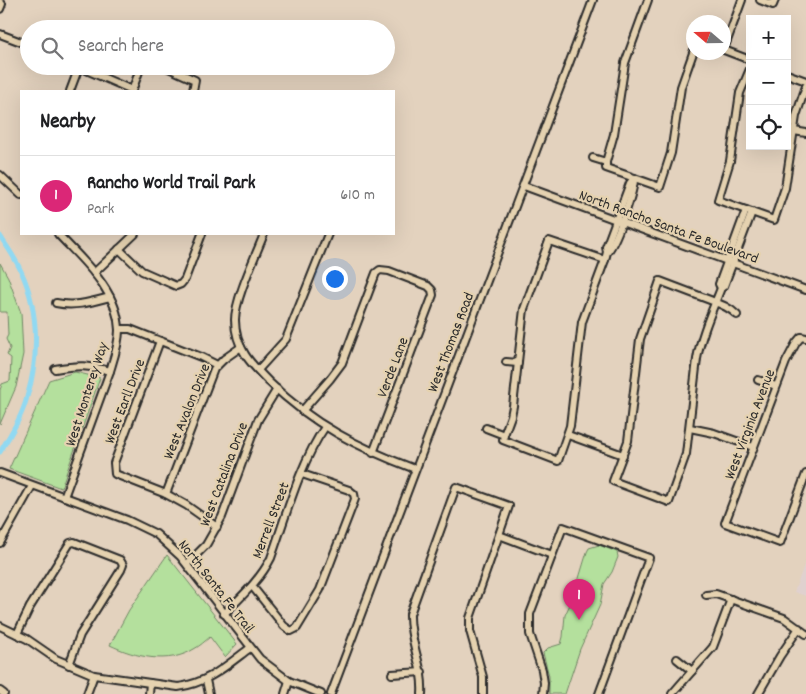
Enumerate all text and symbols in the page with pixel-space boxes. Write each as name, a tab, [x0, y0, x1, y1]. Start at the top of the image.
north arrow	[686, 15, 731, 60]
map controls	[746, 15, 791, 150]
button: +	[746, 15, 791, 60]
search box	[20, 20, 395, 75]
icon: search	[38, 34, 66, 62]
text: Search here	[78, 34, 164, 61]
button: −	[746, 60, 791, 105]
button: locate	[746, 105, 791, 150]
text: Nearby	[40, 108, 95, 138]
text: Rancho World Trail Park	[87, 171, 256, 198]
text: 1	[54, 184, 58, 207]
text: 610 m	[340, 184, 375, 207]
street label: North Rancho Santa Fe Boulevard	[576, 185, 761, 271]
text: Park	[87, 198, 114, 221]
your location	[322, 266, 348, 292]
street label: West Thomas Road	[423, 290, 481, 396]
street label: Verde Lane	[372, 334, 416, 401]
street label: West Monterey Way	[61, 339, 115, 450]
street label: West Earll Drive	[100, 356, 152, 447]
street label: West Avalon Drive	[159, 360, 217, 463]
street label: West Virginia Avenue	[720, 366, 782, 483]
street label: West Catalina Drive	[195, 419, 255, 530]
street label: Merrell Street	[247, 479, 297, 562]
street label: North Santa Fe Trail	[172, 536, 259, 639]
pin: 1	[563, 579, 595, 620]

